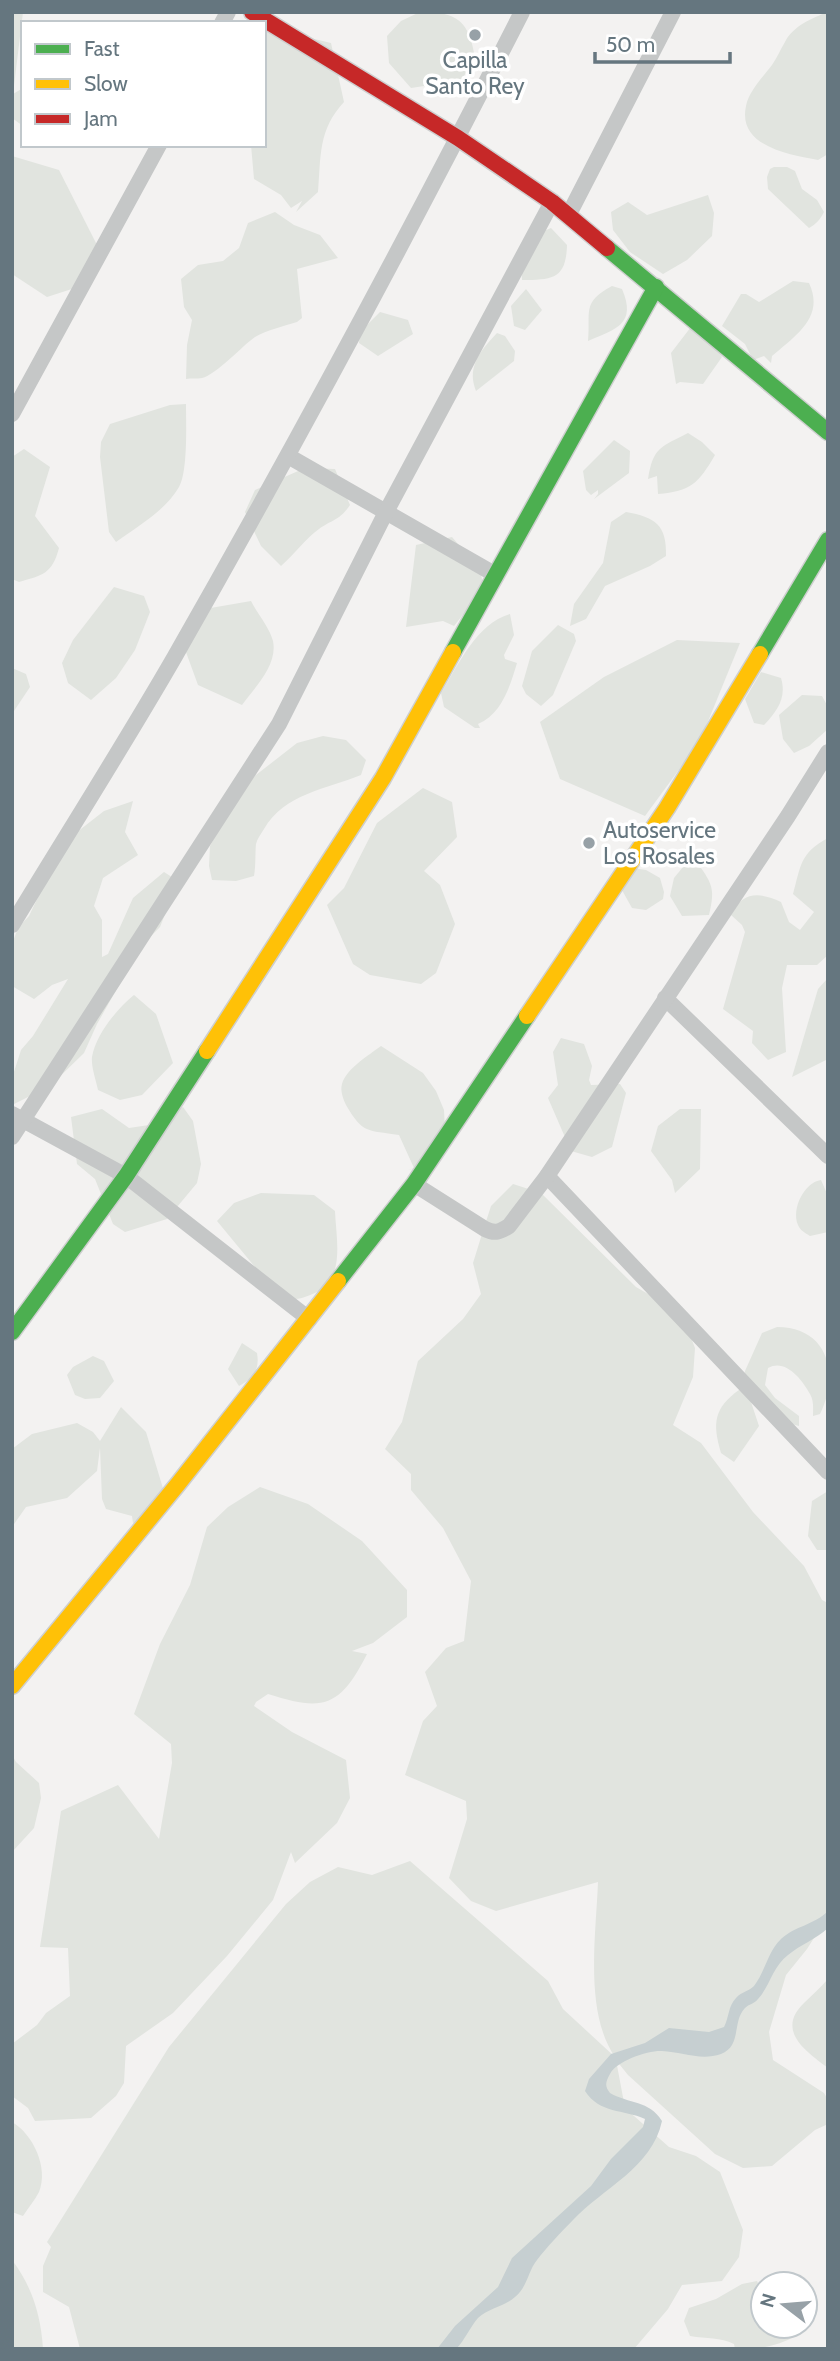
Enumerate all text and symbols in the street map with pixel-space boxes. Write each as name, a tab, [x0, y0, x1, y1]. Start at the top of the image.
legend	[21, 21, 266, 147]
scale bar	[595, 21, 730, 65]
marker: Capilla Santo Rey	[467, 27, 483, 43]
text: 50 m	[606, 32, 655, 57]
text: Fast	[84, 36, 120, 61]
place label: Capilla Santo Rey	[425, 46, 525, 100]
text: Slow	[84, 71, 128, 96]
text: Jam	[83, 106, 118, 131]
place label: Autoservice Los Rosales	[603, 816, 716, 870]
marker: Autoservice Los Rosales	[581, 835, 597, 851]
north arrow	[749, 2270, 819, 2340]
text: N	[755, 2291, 781, 2310]

